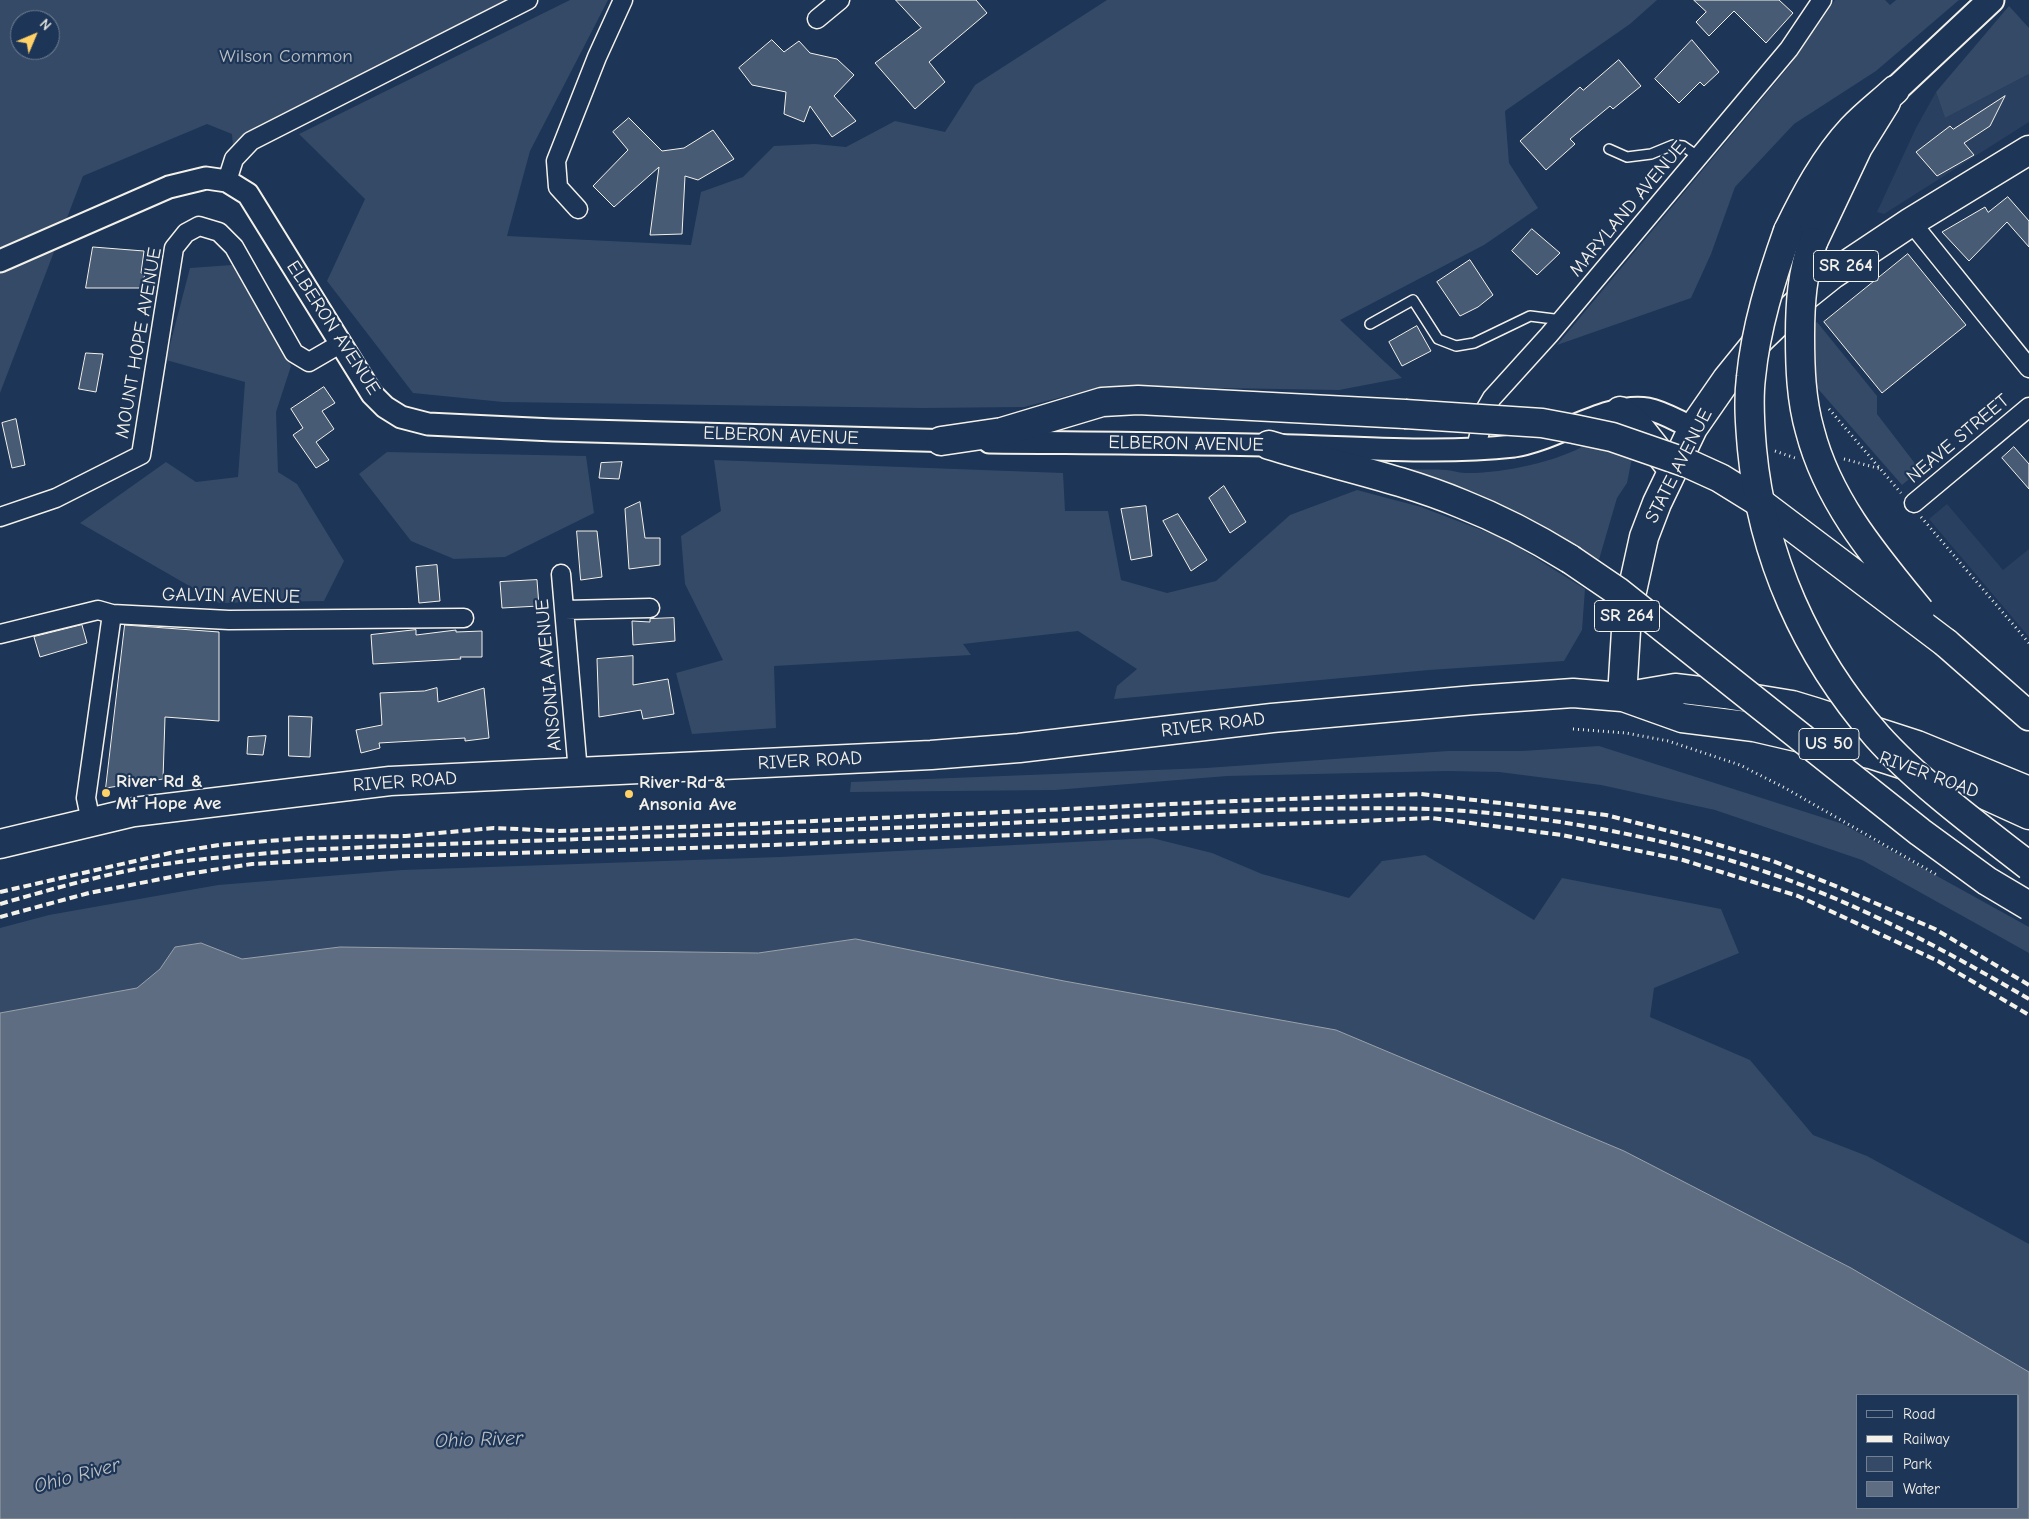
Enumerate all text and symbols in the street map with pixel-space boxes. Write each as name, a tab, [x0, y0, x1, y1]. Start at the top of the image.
north arrow	[10, 10, 60, 60]
text: N	[36, 15, 54, 34]
park label: Wilson Common	[219, 46, 353, 68]
street label: MARYLAND AVENUE	[1565, 137, 1691, 281]
street label: MOUNT HOPE AVENUE	[111, 246, 167, 440]
road number: SR 264	[1814, 250, 1878, 282]
street label: ELBERON AVENUE	[281, 257, 385, 399]
street label: NEAVE STREET	[1902, 390, 2014, 488]
street label: STATE AVENUE	[1640, 405, 1718, 527]
street label: ELBERON AVENUE	[703, 422, 859, 450]
street label: ELBERON AVENUE	[1108, 431, 1264, 457]
street label: GALVIN AVENUE	[162, 583, 300, 609]
street label: ANSONIA AVENUE	[531, 598, 567, 752]
road number: SR 264	[1594, 600, 1660, 632]
street label: RIVER ROAD	[1160, 707, 1266, 743]
road number: US 50	[1799, 729, 1859, 760]
street label: RIVER ROAD	[1876, 746, 1982, 804]
street label: RIVER ROAD	[757, 747, 863, 775]
street label: RIVER ROAD	[352, 767, 458, 797]
place label: River Rd & Mt Hope Ave	[116, 771, 221, 815]
place label: River Rd & Ansonia Ave	[639, 772, 737, 816]
marker: River Rd & Mt Hope Ave	[100, 787, 112, 799]
marker: River Rd & Ansonia Ave	[623, 788, 635, 800]
legend	[1856, 1394, 2019, 1509]
text: Road	[1903, 1405, 1935, 1423]
water label: Ohio River	[435, 1426, 523, 1454]
text: Railway	[1903, 1430, 1949, 1448]
water label: Ohio River	[31, 1453, 123, 1499]
text: Park	[1903, 1455, 1932, 1473]
text: Water	[1903, 1480, 1940, 1498]

